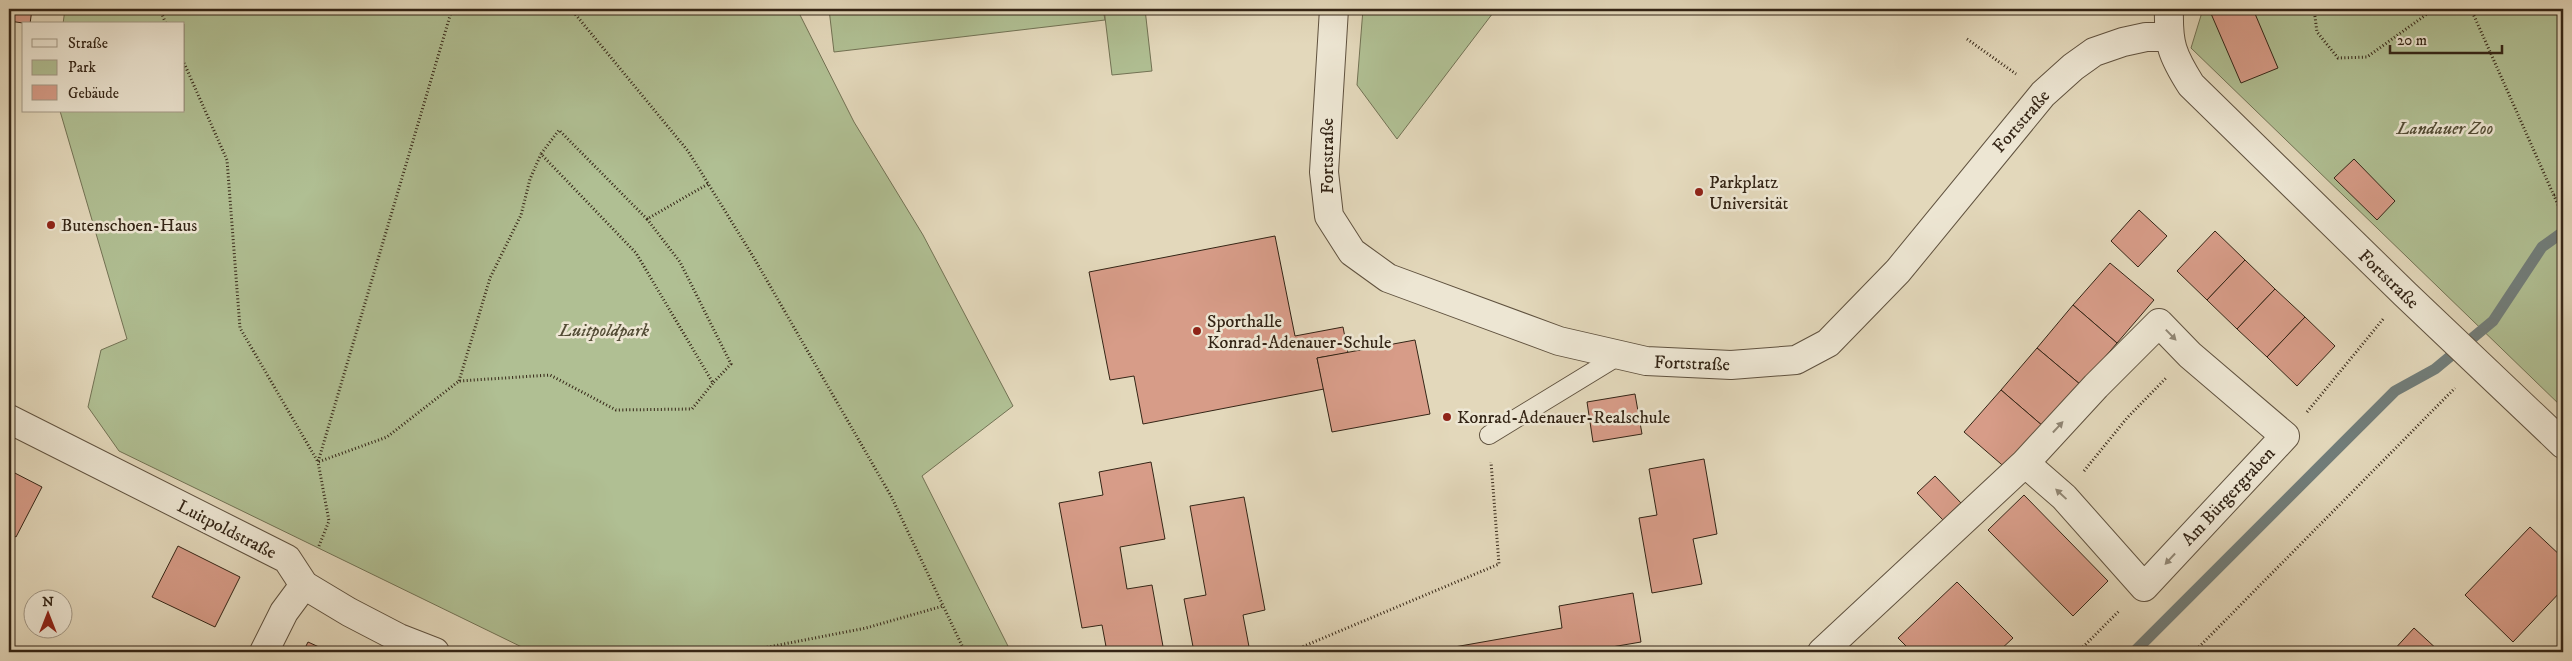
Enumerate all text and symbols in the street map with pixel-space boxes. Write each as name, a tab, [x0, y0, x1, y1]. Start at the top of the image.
legend	[22, 22, 185, 112]
scale bar	[2390, 22, 2502, 54]
text: 20 m	[2397, 31, 2427, 50]
text: Straße	[68, 34, 108, 53]
text: Park	[68, 58, 97, 77]
text: Gebäude	[68, 84, 119, 103]
street label: Fortstraße	[1989, 86, 2055, 158]
street label: Fortstraße	[1317, 118, 1339, 194]
park label: Landauer Zoo	[2396, 118, 2494, 140]
place label: Parkplatz Universität	[1709, 172, 1789, 215]
marker: Parkplatz Universität	[1693, 186, 1705, 198]
place label: Butenschoen-Haus	[61, 215, 197, 237]
marker: Butenschoen-Haus	[45, 219, 57, 231]
street label: Fortstraße	[2353, 245, 2423, 314]
place label: Sporthalle Konrad-Adenauer-Schule	[1207, 311, 1391, 354]
park label: Luitpoldpark	[558, 320, 649, 342]
marker: Sporthalle Konrad-Adenauer-Schule	[1191, 325, 1203, 337]
one-way arrow	[2165, 329, 2177, 341]
street label: Fortstraße	[1654, 352, 1730, 376]
place label: Konrad-Adenauer-Realschule	[1457, 407, 1670, 429]
marker: Konrad-Adenauer-Realschule	[1441, 411, 1453, 423]
one-way arrow	[2052, 422, 2064, 434]
street label: Am Bürgergraben	[2177, 442, 2280, 551]
one-way arrow	[2055, 488, 2067, 500]
street label: Luitpoldstraße	[173, 495, 280, 564]
one-way arrow	[2164, 552, 2176, 564]
north arrow	[22, 588, 72, 638]
text: N	[42, 593, 54, 611]

